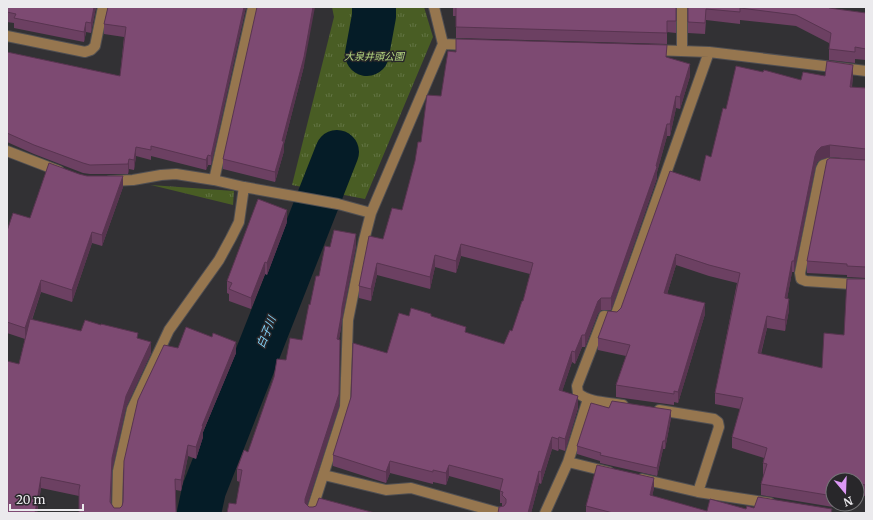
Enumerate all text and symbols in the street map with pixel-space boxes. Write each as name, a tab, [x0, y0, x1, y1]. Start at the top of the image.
park label: 大泉井頭公園	[344, 50, 406, 63]
water label: 白子川	[253, 313, 279, 350]
north arrow	[825, 472, 865, 512]
scale bar	[10, 486, 83, 512]
text: 20 m	[16, 492, 45, 507]
text: N	[842, 493, 855, 510]

